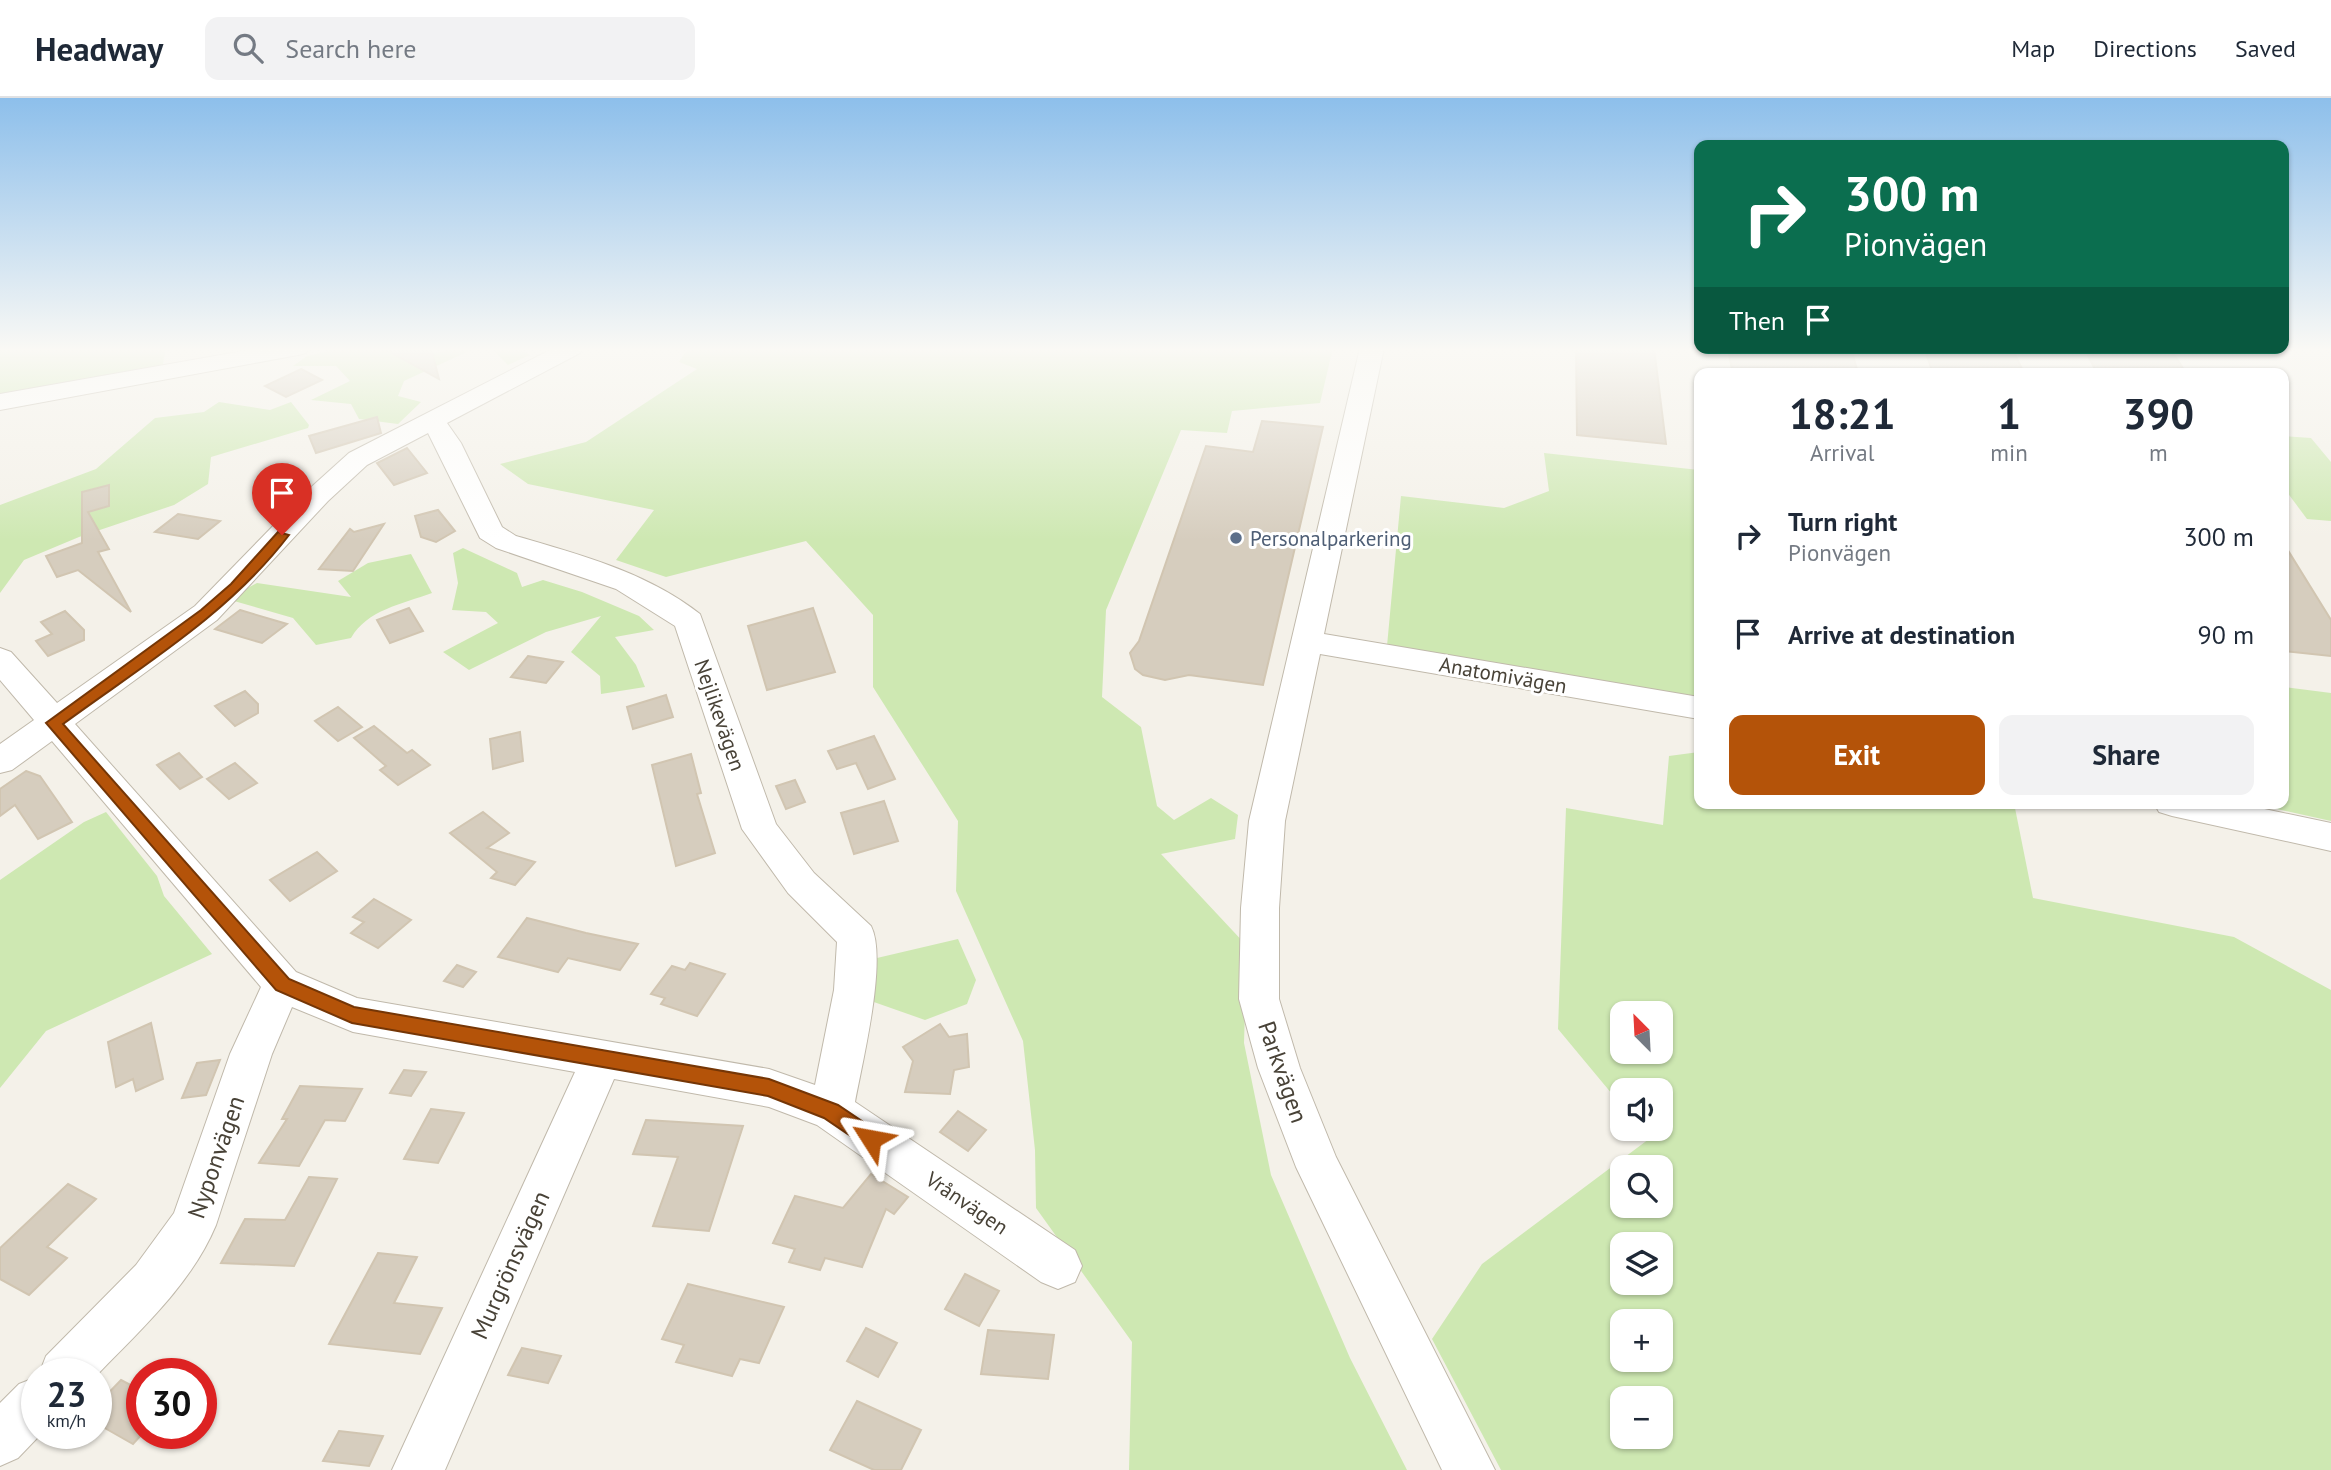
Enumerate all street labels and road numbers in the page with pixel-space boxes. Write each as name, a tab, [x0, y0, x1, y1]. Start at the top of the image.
street label: Anatomivägen	[1437, 651, 1569, 699]
street label: Nejlikevägen	[688, 656, 752, 774]
street label: Parkvägen	[1251, 1017, 1315, 1127]
street label: Nyponvägen	[181, 1091, 251, 1223]
street label: Vrånvägen	[920, 1165, 1013, 1240]
street label: Murgrönsvägen	[464, 1186, 556, 1344]

